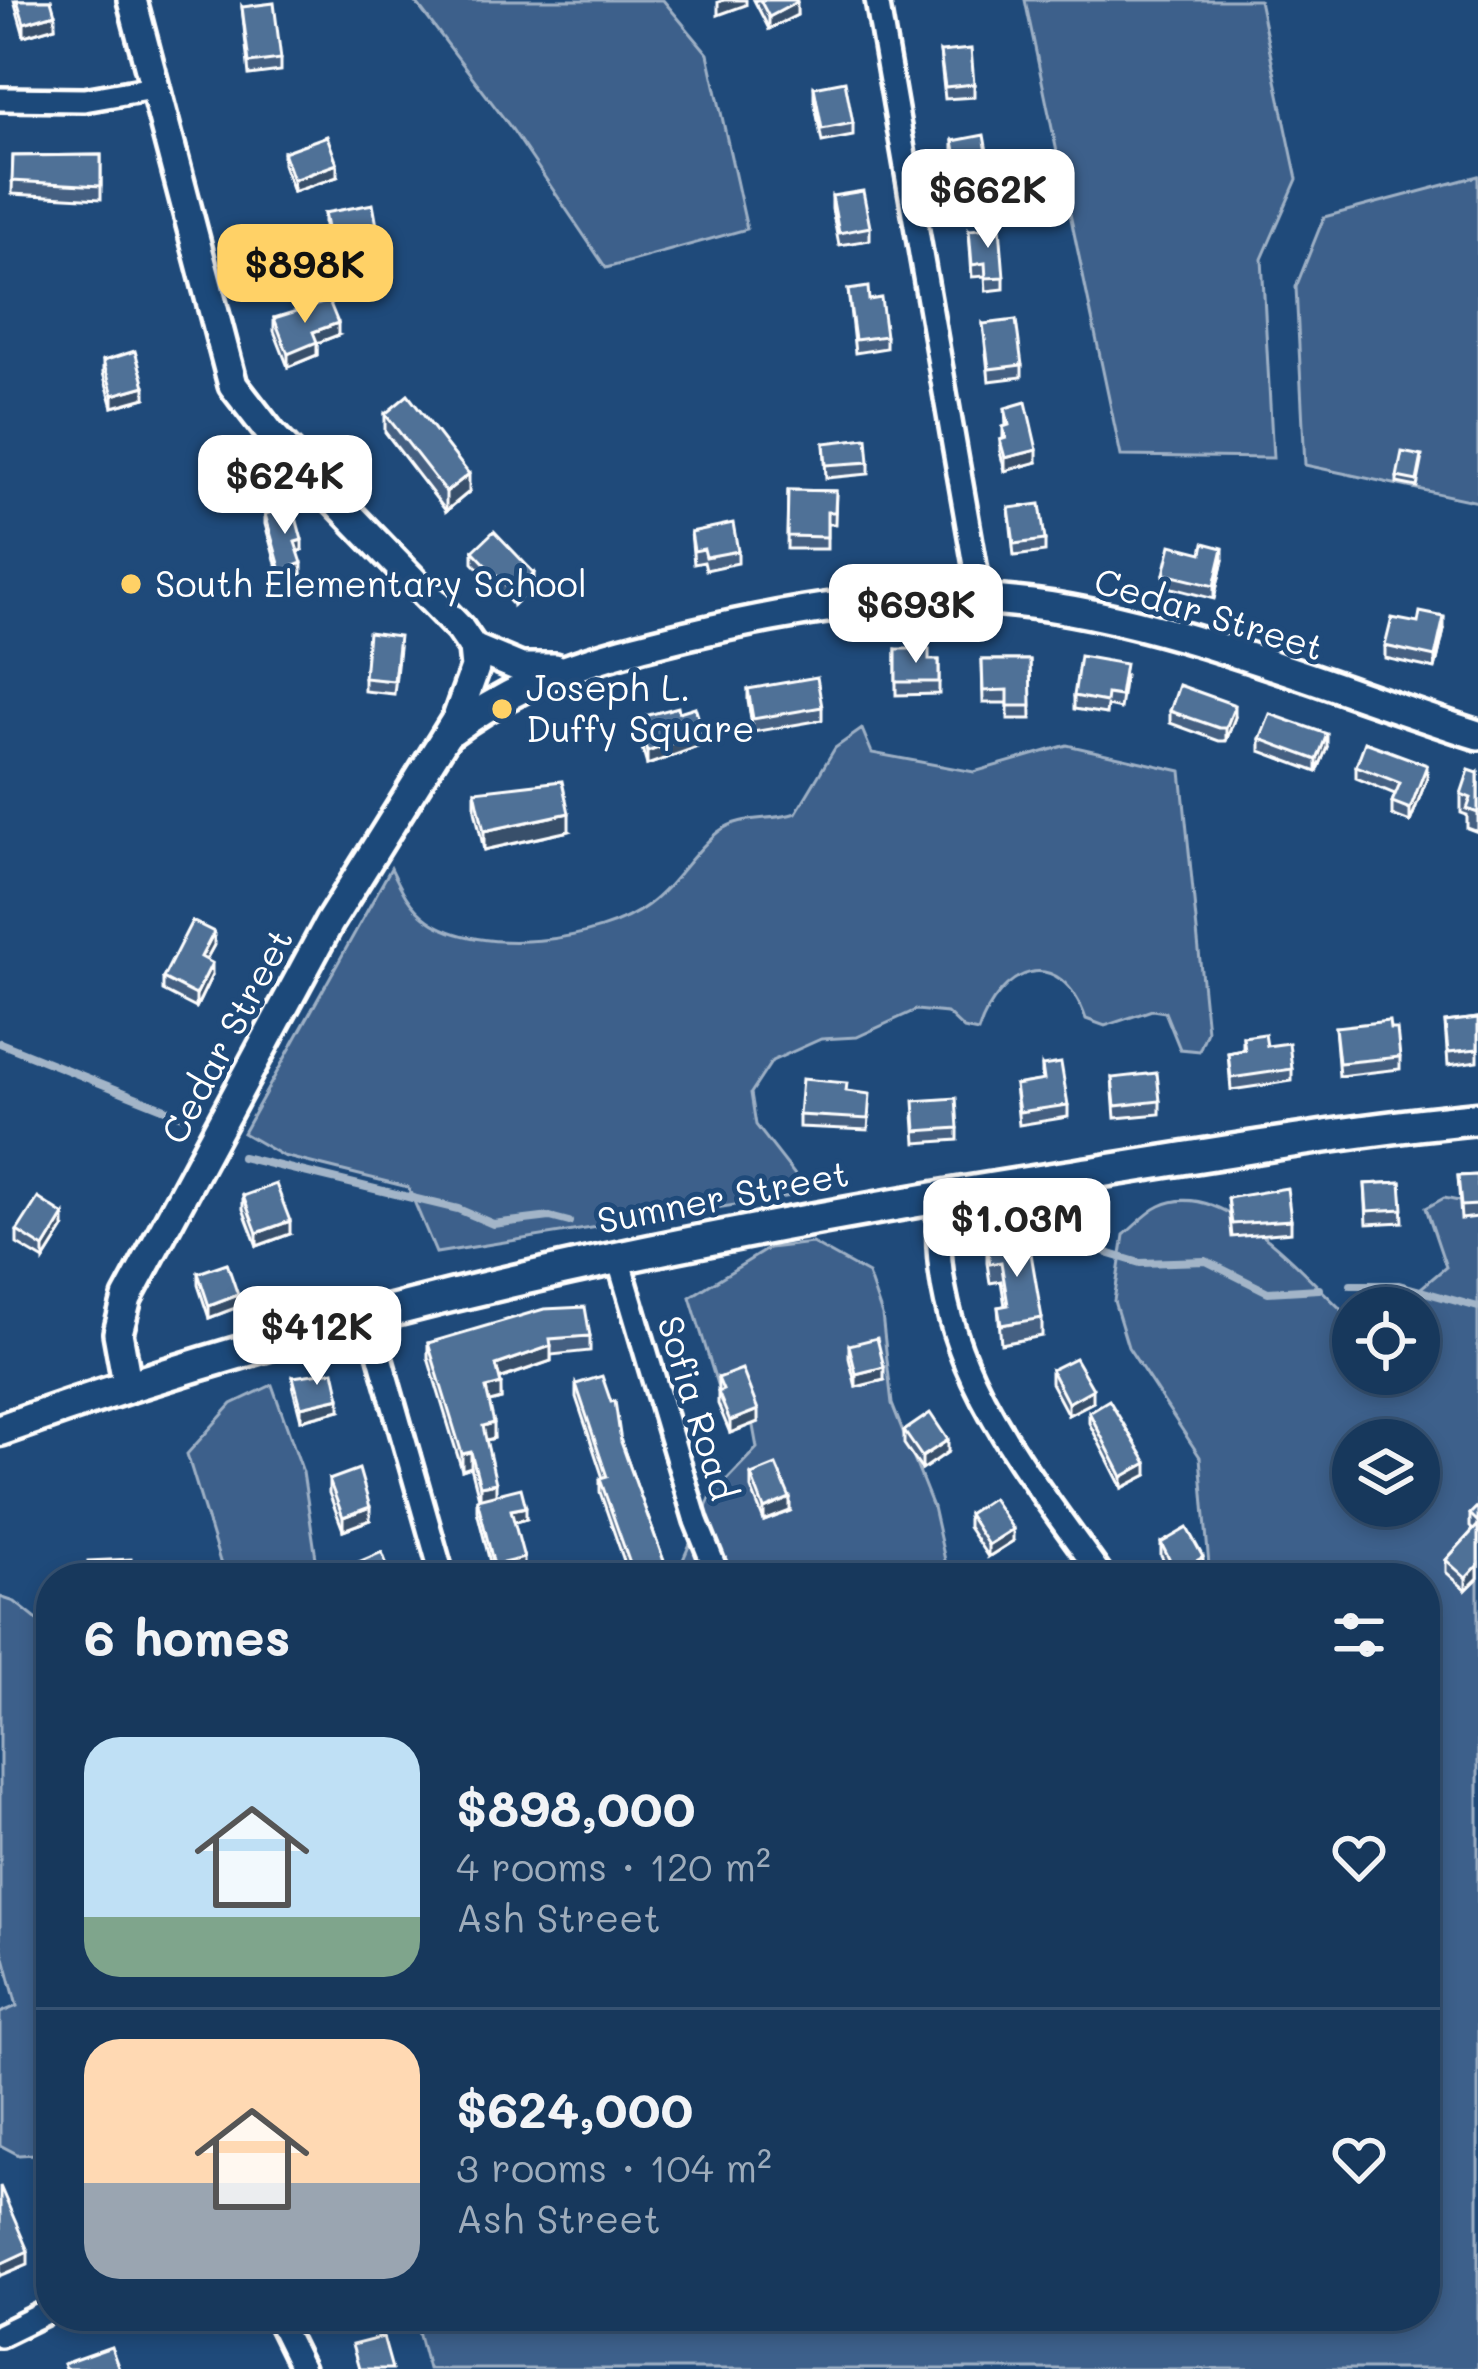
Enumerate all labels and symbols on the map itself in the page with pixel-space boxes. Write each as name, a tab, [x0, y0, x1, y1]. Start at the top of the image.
pin: $662K	[904, 149, 1072, 251]
pin: $898K	[221, 224, 389, 326]
pin: $624K	[201, 435, 369, 537]
street label: Cedar Street	[1089, 555, 1330, 670]
place label: South Elementary School	[155, 559, 587, 607]
pin: $693K	[832, 564, 1000, 666]
marker: South Elementary School	[118, 571, 144, 597]
place label: Joseph L. Duffy Square	[526, 663, 755, 752]
marker: Joseph L. Duffy Square	[489, 696, 515, 722]
street label: Cedar Street	[149, 919, 302, 1151]
street label: Sumner Street	[593, 1148, 852, 1243]
pin: $1.03M	[919, 1178, 1115, 1280]
pin: $412K	[233, 1286, 401, 1388]
street label: Sofia Road	[648, 1310, 749, 1505]

